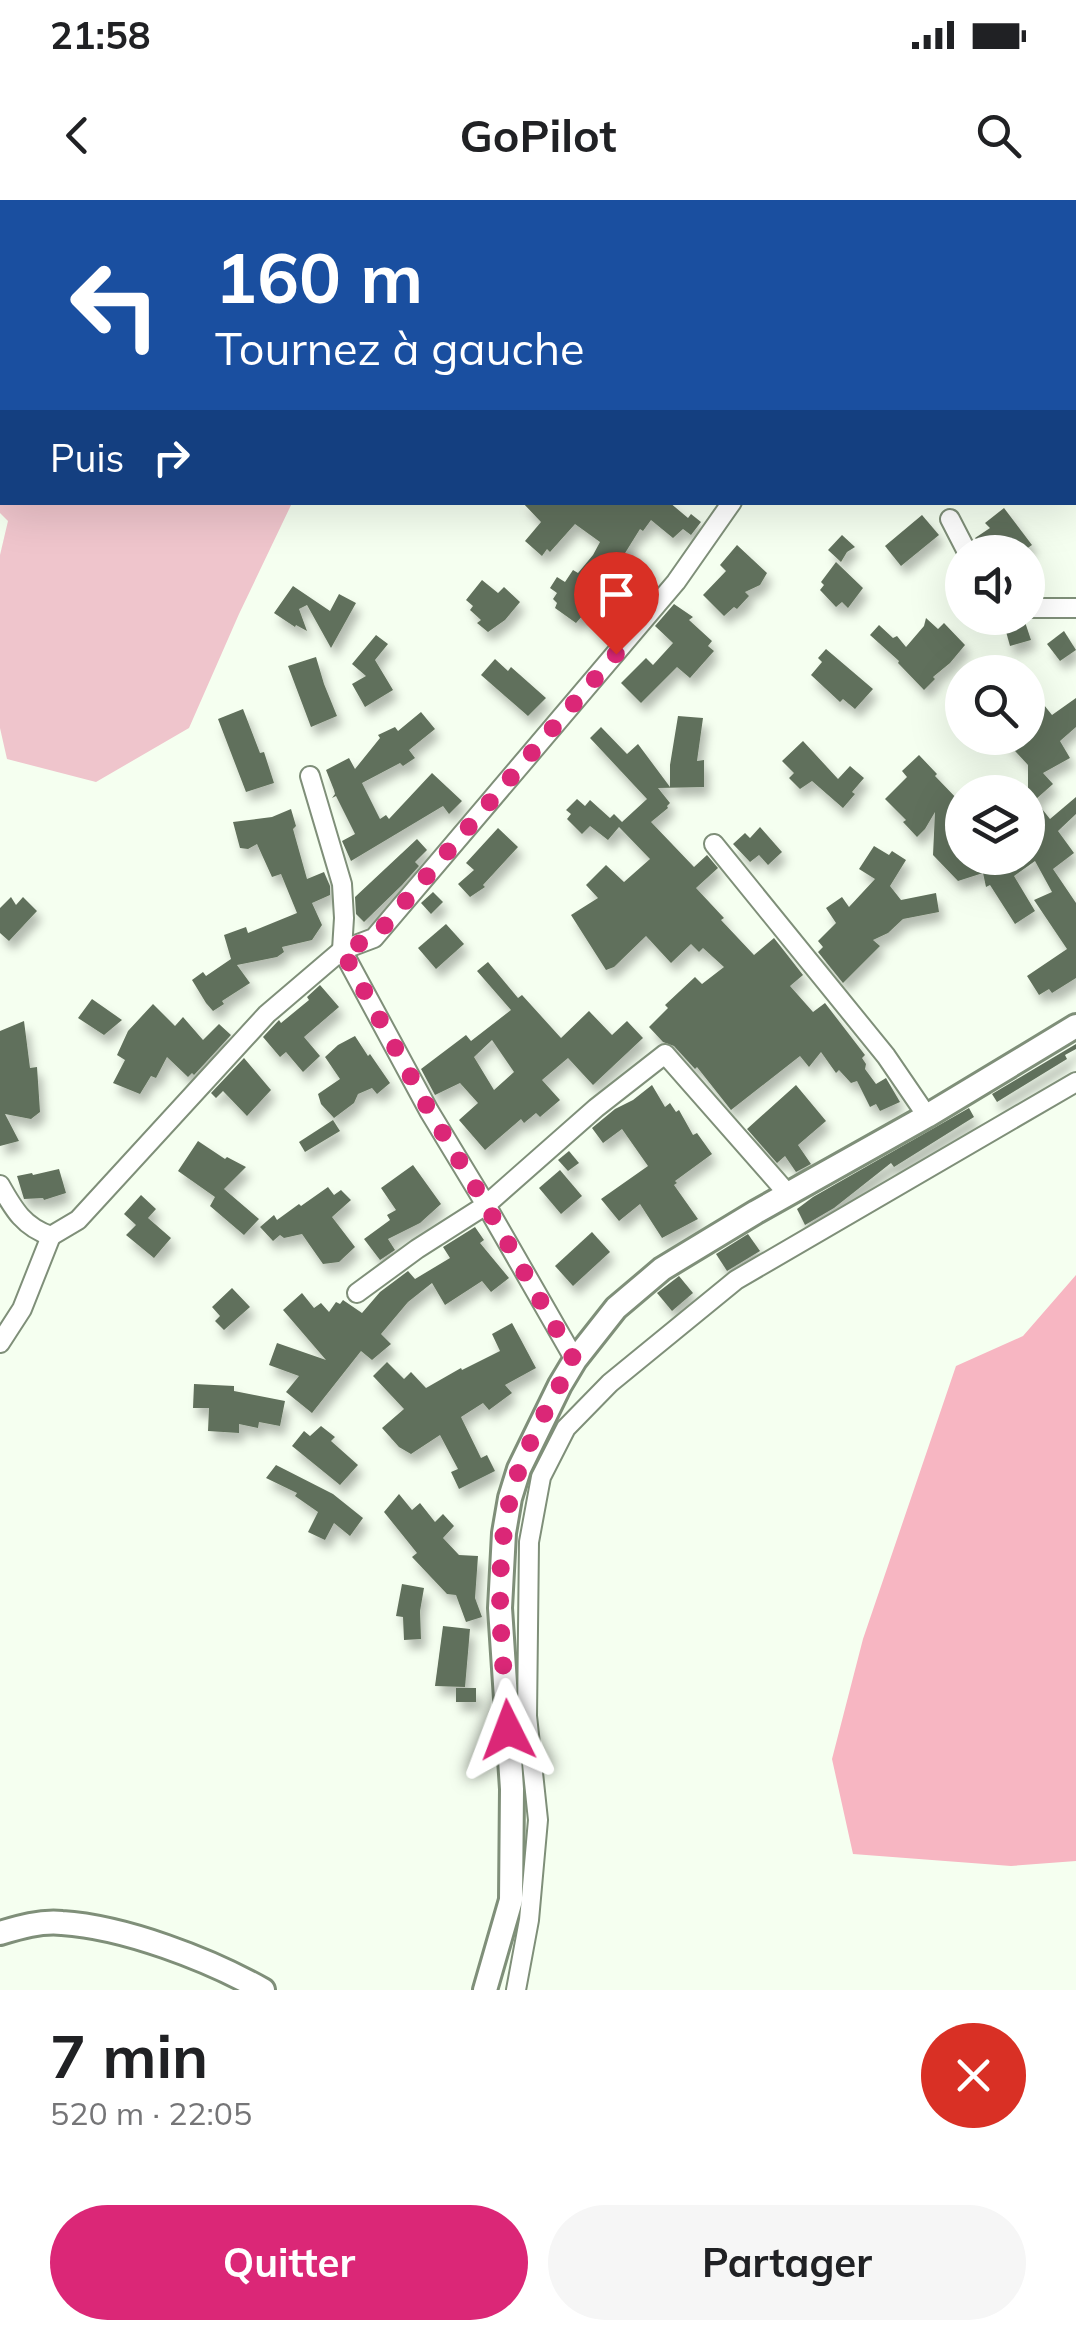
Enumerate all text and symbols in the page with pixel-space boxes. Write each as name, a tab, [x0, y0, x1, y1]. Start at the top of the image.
text: 21:58	[50, 11, 151, 59]
text: GoPilot	[460, 107, 616, 163]
icon: back	[50, 108, 105, 163]
icon: search	[971, 108, 1026, 163]
text: 160 m	[215, 233, 423, 321]
icon: left	[50, 240, 180, 370]
text: Tournez à gauche	[215, 320, 585, 376]
icon: right	[144, 430, 199, 485]
text: Puis	[50, 434, 124, 482]
map controls	[945, 535, 1045, 875]
button: sound	[945, 535, 1045, 635]
pin	[574, 552, 659, 655]
icon: arrive	[589, 567, 644, 622]
button: search	[945, 655, 1045, 755]
button: layers	[945, 775, 1045, 875]
position arrow	[456, 1678, 560, 1782]
text: 7 min	[50, 2018, 208, 2093]
button: close	[921, 2023, 1026, 2128]
text: 520 m · 22:05	[50, 2093, 252, 2133]
button: Quitter	[50, 2205, 528, 2320]
button: Partager	[548, 2205, 1026, 2320]

